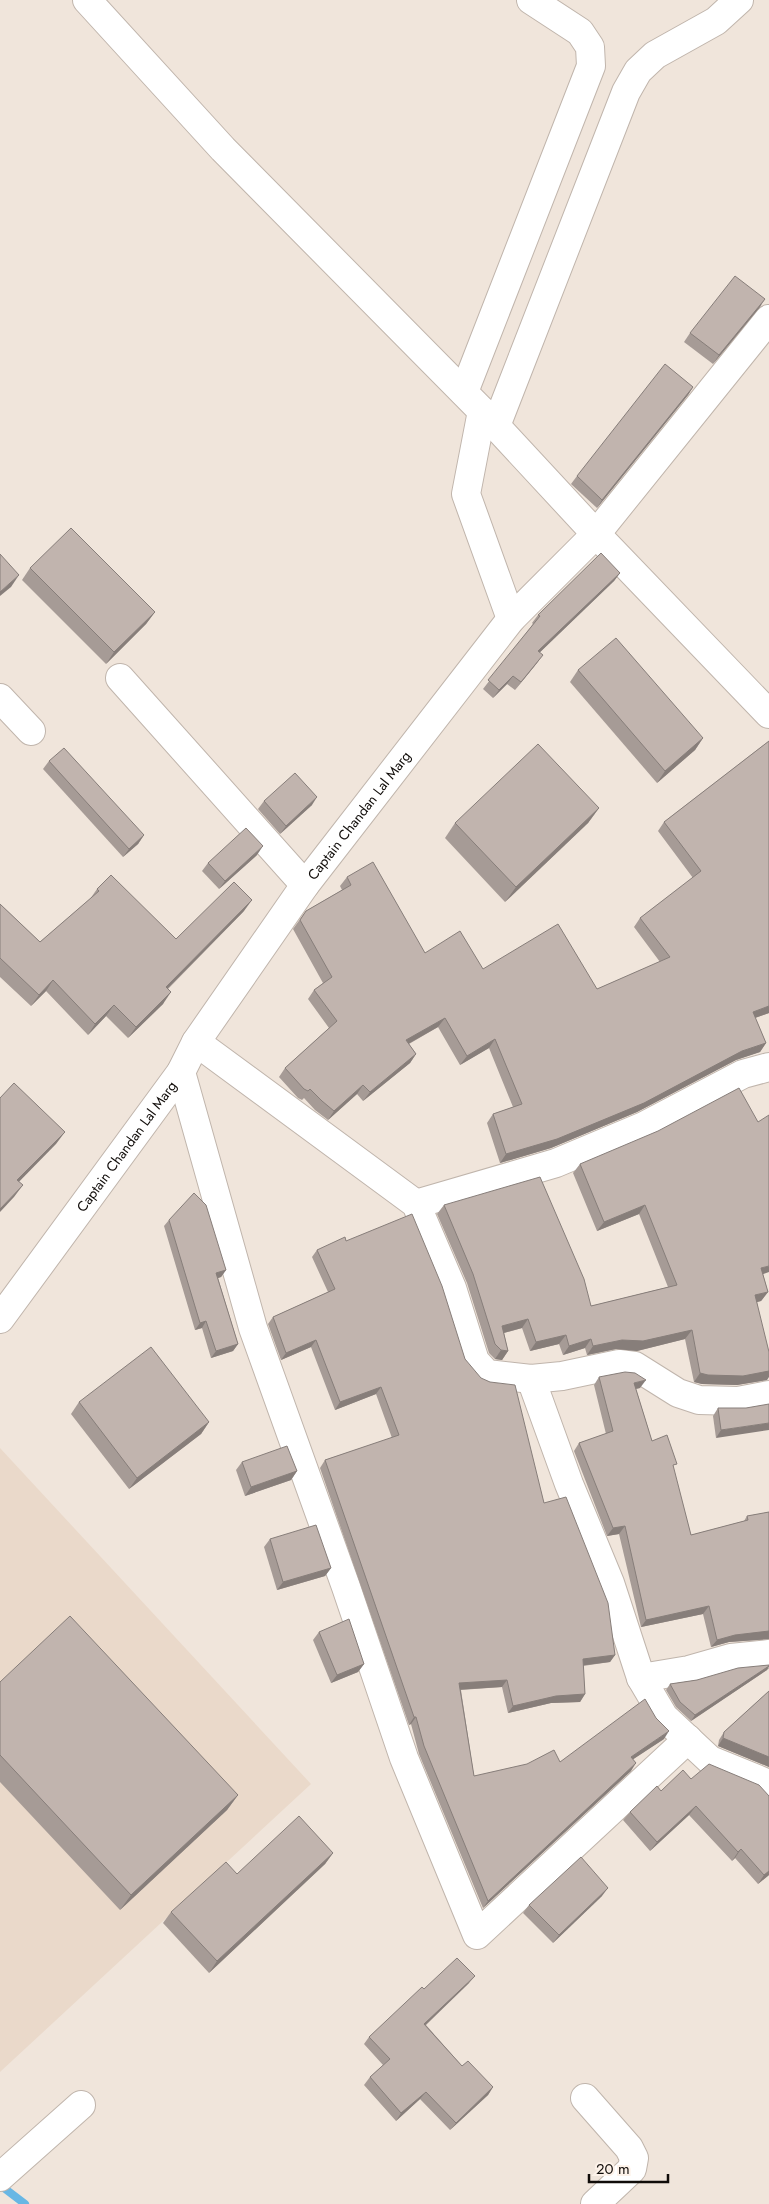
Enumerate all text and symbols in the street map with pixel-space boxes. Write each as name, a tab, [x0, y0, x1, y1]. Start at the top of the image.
street label: Captain Chandan Lal Marg	[303, 747, 415, 884]
street label: Captain Chandan Lal Marg	[72, 1077, 181, 1216]
scale bar	[589, 2152, 668, 2184]
text: 20 m	[596, 2158, 630, 2180]

